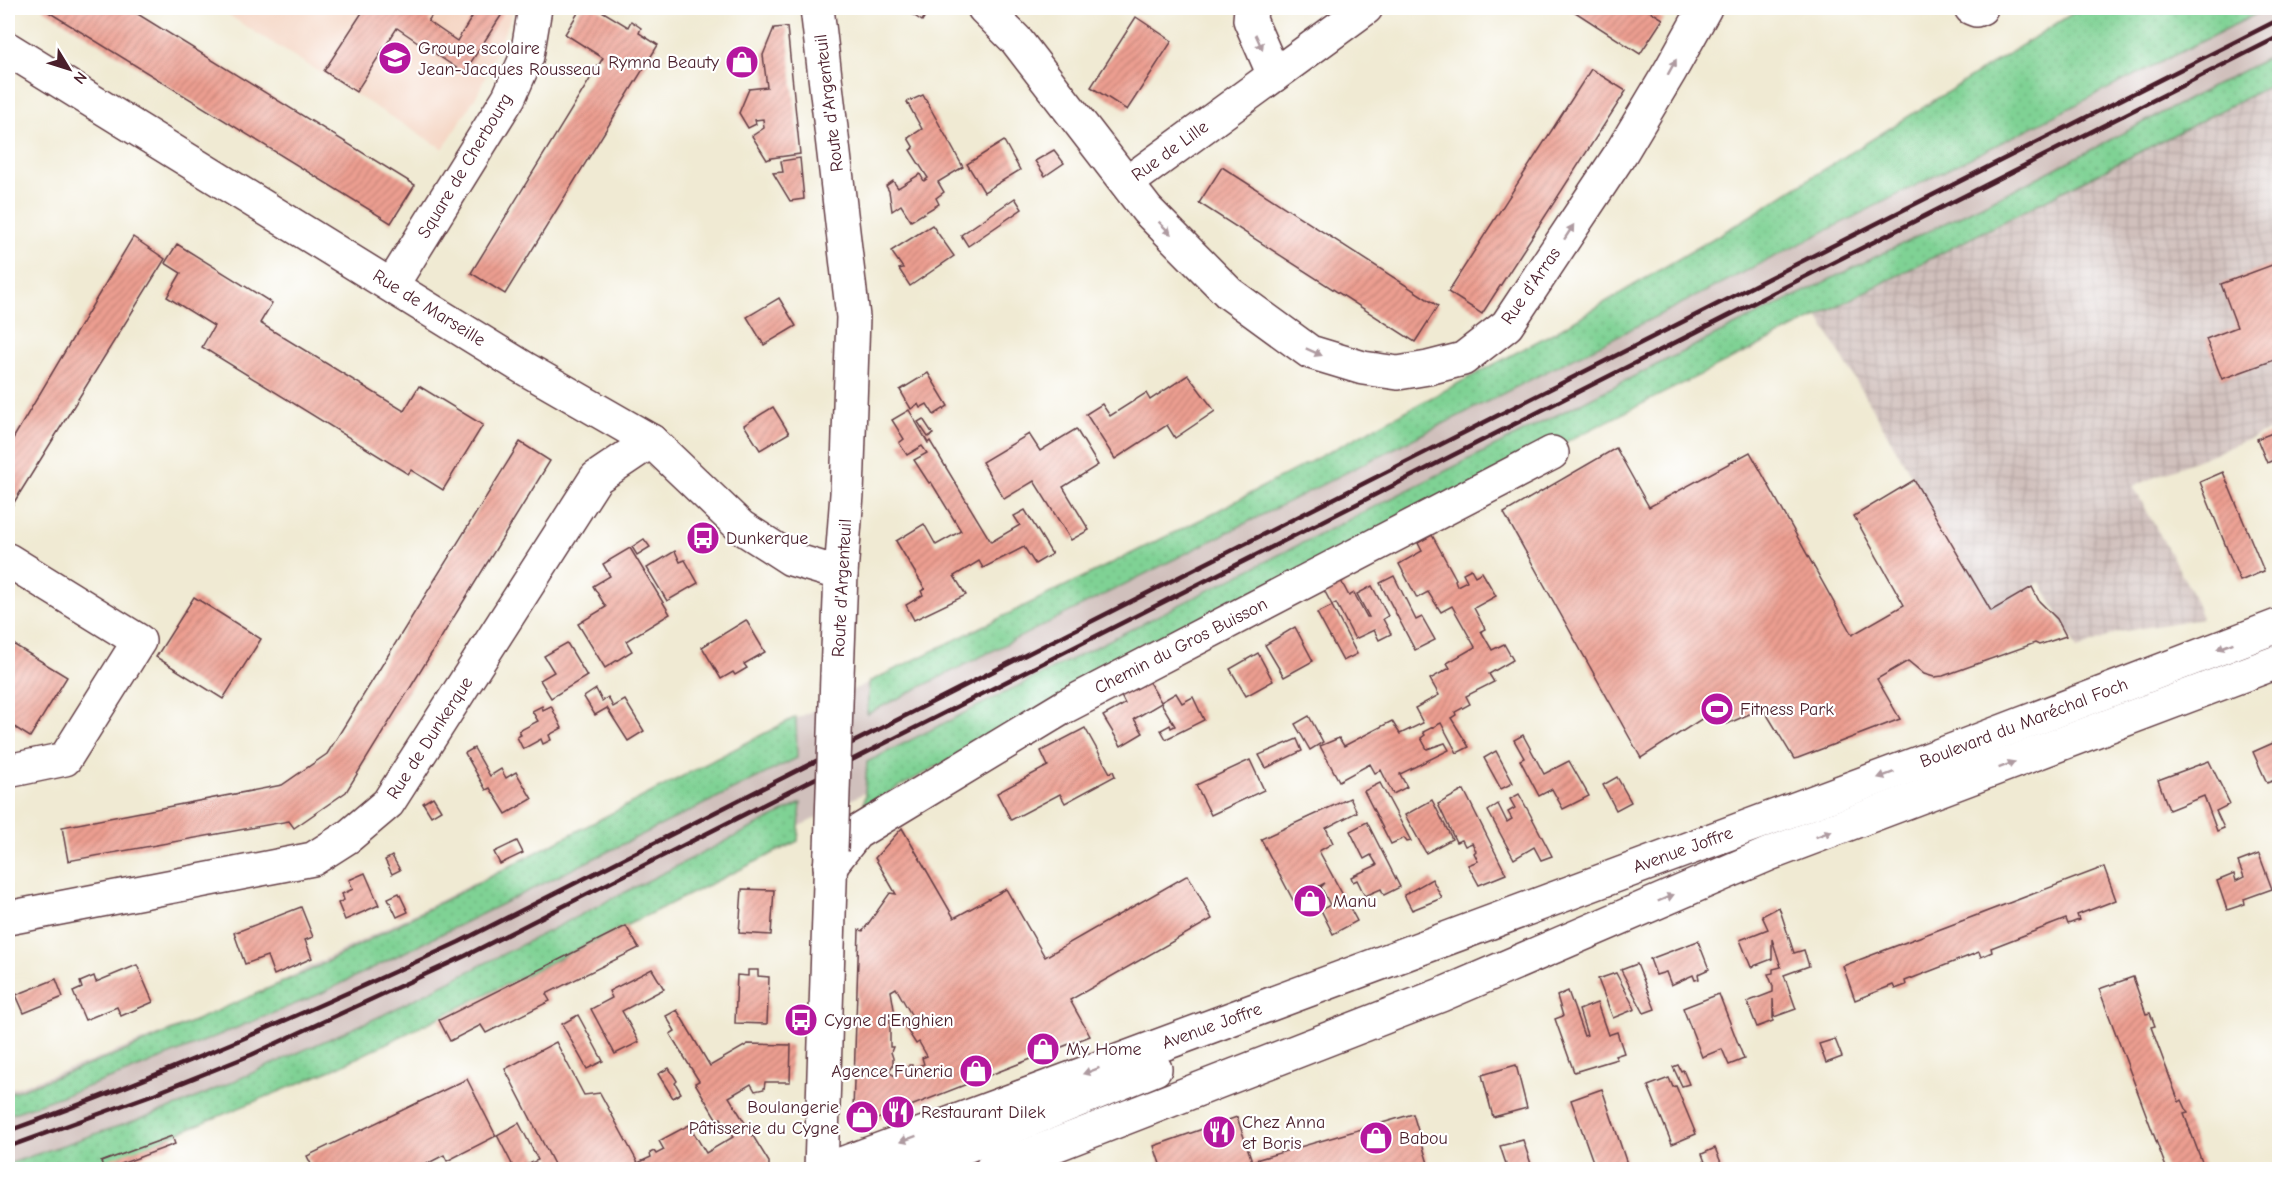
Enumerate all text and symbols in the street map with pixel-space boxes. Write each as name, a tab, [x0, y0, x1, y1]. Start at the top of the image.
street label: Route d'Argenteuil	[810, 33, 848, 173]
one-way arrow	[1255, 33, 1264, 50]
place label: Groupe scolaire Jean-Jacques Rousseau	[418, 38, 601, 80]
north arrow	[39, 39, 99, 99]
school or university icon: Groupe scolaire Jean-Jacques Rousseau	[377, 40, 413, 76]
shop icon: Rymna Beauty	[724, 44, 760, 80]
place label: Rymna Beauty	[608, 52, 720, 73]
one-way arrow	[1667, 58, 1677, 75]
text: N	[70, 68, 90, 87]
street label: Square de Cherbourg	[413, 90, 517, 242]
street label: Rue de Lille	[1128, 116, 1212, 186]
one-way arrow	[1157, 220, 1171, 234]
one-way arrow	[1563, 224, 1574, 241]
street label: Rue d'Arras	[1497, 243, 1565, 329]
street label: Rue de Marseille	[369, 265, 489, 351]
one-way arrow	[1305, 347, 1323, 357]
street label: Route d'Argenteuil	[828, 518, 856, 658]
bus stop icon: Dunkerque	[685, 520, 721, 556]
place label: Dunkerque	[726, 528, 808, 549]
street label: Chemin du Gros Buisson	[1091, 593, 1271, 699]
one-way arrow	[2216, 642, 2234, 651]
street label: Rue de Dunkerque	[383, 673, 477, 803]
street label: Boulevard du Maréchal Foch	[1917, 674, 2131, 772]
sports icon: Fitness Park	[1699, 691, 1735, 727]
place label: Fitness Park	[1740, 699, 1834, 720]
one-way arrow	[1998, 760, 2016, 769]
one-way arrow	[1877, 771, 1895, 781]
street label: Avenue Joffre	[1630, 822, 1736, 878]
one-way arrow	[1815, 829, 1833, 838]
shop icon: Manu	[1292, 883, 1328, 919]
place label: Manu	[1333, 891, 1377, 912]
one-way arrow	[1657, 893, 1675, 902]
street label: Avenue Joffre	[1159, 998, 1265, 1054]
bus stop icon: Cygne d'Enghien	[783, 1002, 819, 1038]
place label: Cygne d'Enghien	[824, 1010, 953, 1031]
shop icon: My Home	[1025, 1031, 1061, 1067]
place label: My Home	[1066, 1039, 1142, 1060]
shop icon: Agence Funeria	[958, 1053, 994, 1089]
place label: Agence Funeria	[831, 1061, 953, 1082]
one-way arrow	[1082, 1067, 1100, 1076]
restaurant icon: Restaurant Dilek	[880, 1094, 916, 1130]
place label: Boulangerie Pâtisserie du Cygne	[689, 1097, 839, 1139]
shop icon: Boulangerie Pâtisserie du Cygne	[844, 1099, 880, 1135]
place label: Restaurant Dilek	[921, 1102, 1046, 1123]
place label: Chez Anna et Boris	[1242, 1112, 1325, 1154]
restaurant icon: Chez Anna et Boris	[1201, 1114, 1237, 1150]
shop icon: Babou	[1358, 1120, 1394, 1156]
place label: Babou	[1399, 1128, 1448, 1149]
one-way arrow	[899, 1134, 917, 1144]

